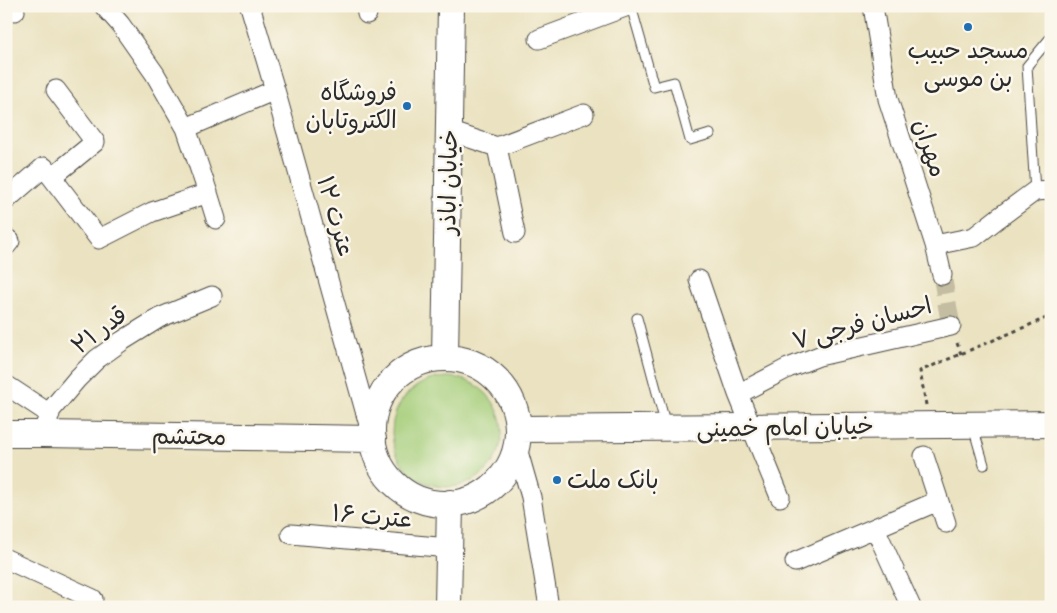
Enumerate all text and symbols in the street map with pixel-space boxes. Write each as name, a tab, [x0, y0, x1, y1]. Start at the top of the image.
marker: مسجد حبیب بن موسی	[962, 21, 974, 33]
place label: مسجد حبیب بن موسی	[907, 35, 1029, 93]
place label: فروشگاه الکتروتابان	[306, 77, 397, 135]
marker: فروشگاه الکتروتابان	[401, 100, 413, 112]
street label: مهران	[907, 115, 953, 181]
street label: خیابان اباذر	[432, 129, 464, 237]
street label: عترت ۱۲	[310, 172, 362, 260]
street label: احسان فرجی ۷	[789, 290, 935, 356]
street label: قدر ۲۱	[65, 299, 133, 361]
street label: خیابان امام خمینی	[696, 410, 874, 447]
street label: محتشم	[151, 420, 227, 455]
place label: بانک ملت	[567, 465, 659, 495]
marker: بانک ملت	[551, 474, 563, 486]
street label: عترت ۱۶	[331, 498, 413, 534]

